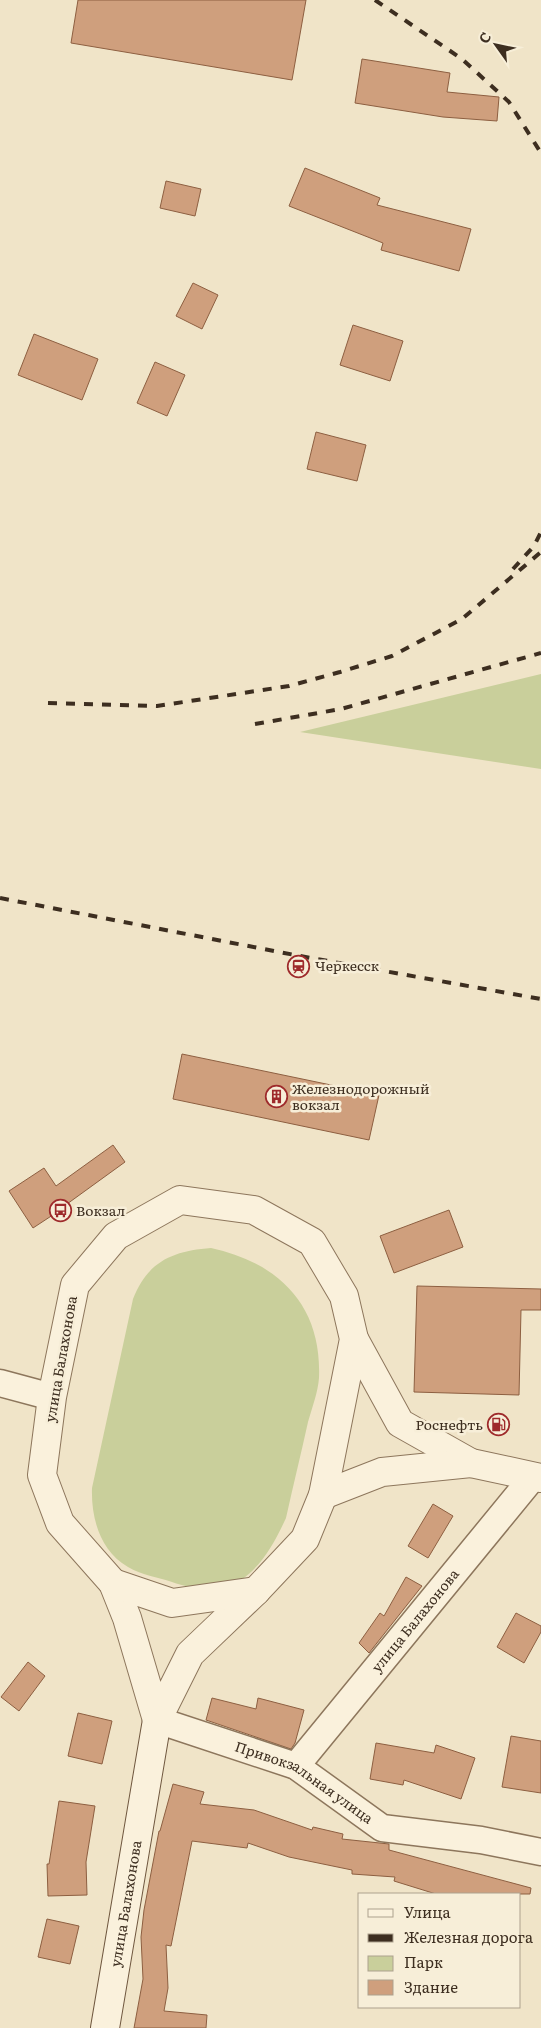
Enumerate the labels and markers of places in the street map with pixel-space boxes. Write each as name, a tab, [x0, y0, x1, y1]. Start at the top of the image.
station icon: Черкесск	[287, 954, 311, 978]
place label: Черкесск	[315, 955, 380, 975]
place label: Железнодорожный вокзал	[292, 1078, 430, 1114]
building icon: Железнодорожный вокзал	[264, 1085, 288, 1109]
bus stop icon: Вокзал	[48, 1199, 72, 1223]
place label: Вокзал	[76, 1200, 125, 1220]
fuel station icon: Роснефть	[487, 1413, 511, 1437]
place label: Роснефть	[416, 1414, 483, 1434]

